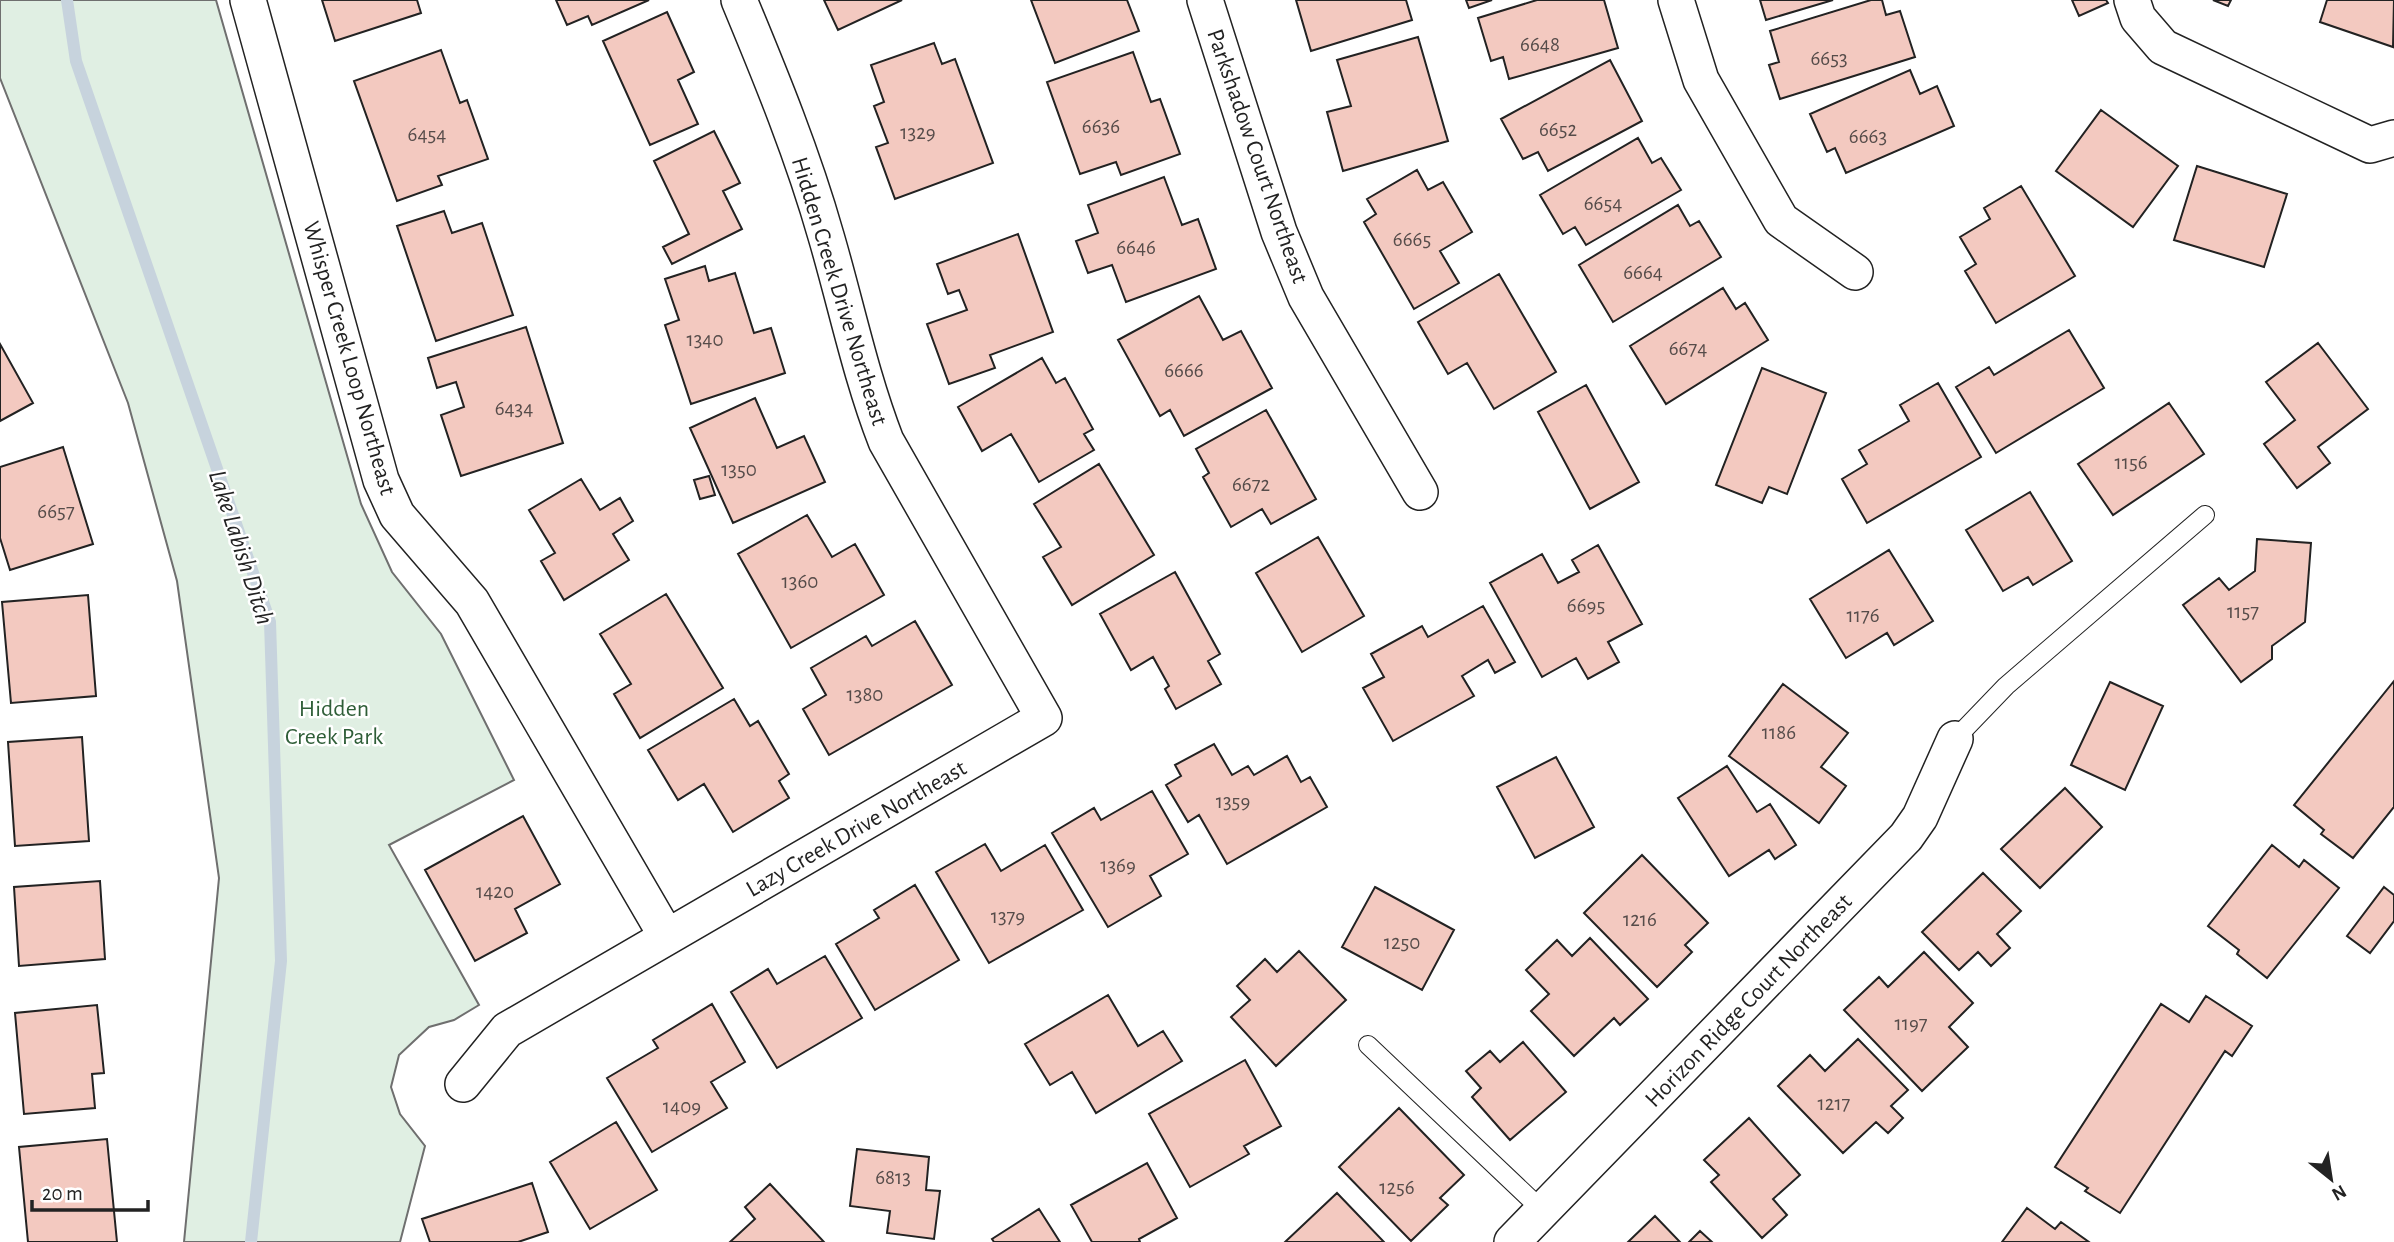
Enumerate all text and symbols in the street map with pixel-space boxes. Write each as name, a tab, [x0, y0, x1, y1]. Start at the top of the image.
street label: Parkshadow Court Northeast	[1202, 26, 1312, 287]
house number: 6648	[1520, 34, 1560, 55]
house number: 6653	[1810, 48, 1848, 69]
house number: 6636	[1082, 116, 1120, 137]
house number: 6652	[1539, 119, 1577, 140]
house number: 1329	[900, 122, 936, 143]
house number: 6454	[408, 124, 446, 145]
house number: 6663	[1849, 126, 1887, 147]
street label: Hidden Creek Drive Northeast	[787, 154, 891, 429]
house number: 6654	[1584, 193, 1622, 214]
street label: Whisper Creek Loop Northeast	[298, 219, 400, 498]
house number: 6665	[1393, 229, 1431, 250]
house number: 6646	[1116, 237, 1156, 258]
house number: 6664	[1623, 262, 1663, 283]
house number: 1340	[686, 329, 724, 350]
house number: 6674	[1669, 338, 1707, 359]
house number: 6666	[1164, 360, 1204, 381]
house number: 6434	[495, 398, 533, 419]
house number: 1156	[2114, 452, 2148, 473]
house number: 1350	[721, 459, 757, 480]
water label: Lake Labish Ditch	[204, 467, 278, 628]
house number: 6672	[1232, 474, 1270, 495]
house number: 6657	[37, 501, 75, 522]
house number: 1360	[782, 571, 818, 592]
house number: 6695	[1567, 595, 1605, 616]
house number: 1157	[2227, 601, 2259, 622]
house number: 1176	[1846, 605, 1880, 626]
house number: 1380	[847, 684, 883, 705]
park label: Hidden Creek Park	[285, 697, 383, 749]
house number: 1186	[1762, 722, 1796, 743]
street label: Lazy Creek Drive Northeast	[742, 756, 971, 902]
house number: 1359	[1216, 791, 1250, 812]
house number: 1369	[1100, 855, 1136, 876]
house number: 1420	[476, 881, 514, 902]
street label: Horizon Ridge Court Northeast	[1641, 889, 1857, 1112]
house number: 1379	[991, 906, 1025, 927]
house number: 1216	[1623, 909, 1657, 930]
house number: 1250	[1384, 932, 1420, 953]
house number: 1197	[1894, 1013, 1928, 1034]
house number: 1217	[1818, 1093, 1851, 1114]
house number: 1409	[663, 1096, 701, 1117]
north arrow	[2296, 1144, 2366, 1214]
house number: 6813	[875, 1167, 911, 1188]
scale bar	[32, 1168, 147, 1212]
house number: 1256	[1379, 1177, 1415, 1198]
text: N	[2328, 1181, 2349, 1204]
text: 20 m	[42, 1183, 83, 1204]

